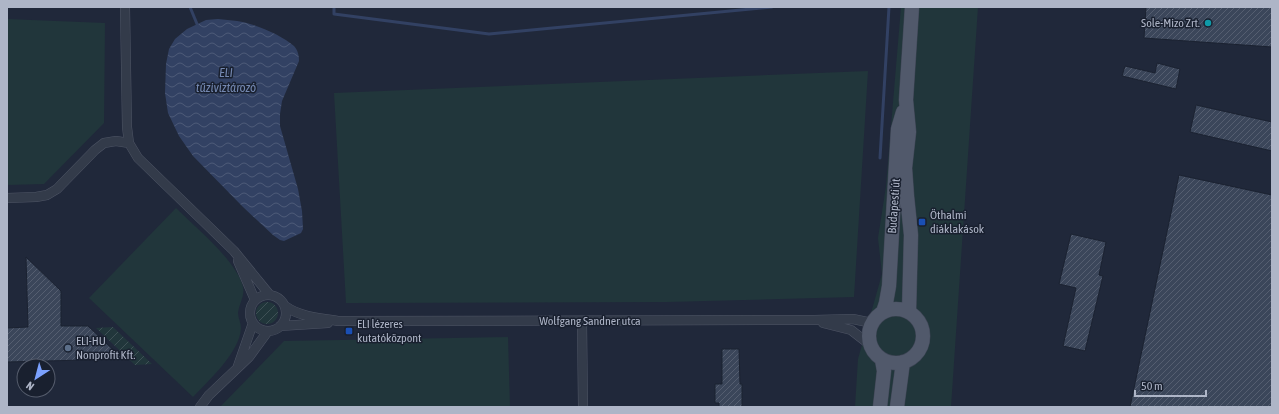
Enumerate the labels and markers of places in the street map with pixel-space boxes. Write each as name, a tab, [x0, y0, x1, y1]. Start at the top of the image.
place label: Sole-Mizo Zrt.	[1141, 16, 1200, 30]
marker: Sole-Mizo Zrt.	[1203, 18, 1213, 28]
place label: Öthalmi diáklakások	[930, 208, 985, 236]
marker: Öthalmi diáklakások	[917, 217, 927, 227]
place label: ELI lézeres kutatóközpont	[357, 317, 422, 345]
marker: ELI lézeres kutatóközpont	[344, 326, 354, 336]
place label: ELI-HU Nonprofit Kft.	[76, 334, 135, 362]
marker: ELI-HU Nonprofit Kft.	[63, 343, 73, 353]

